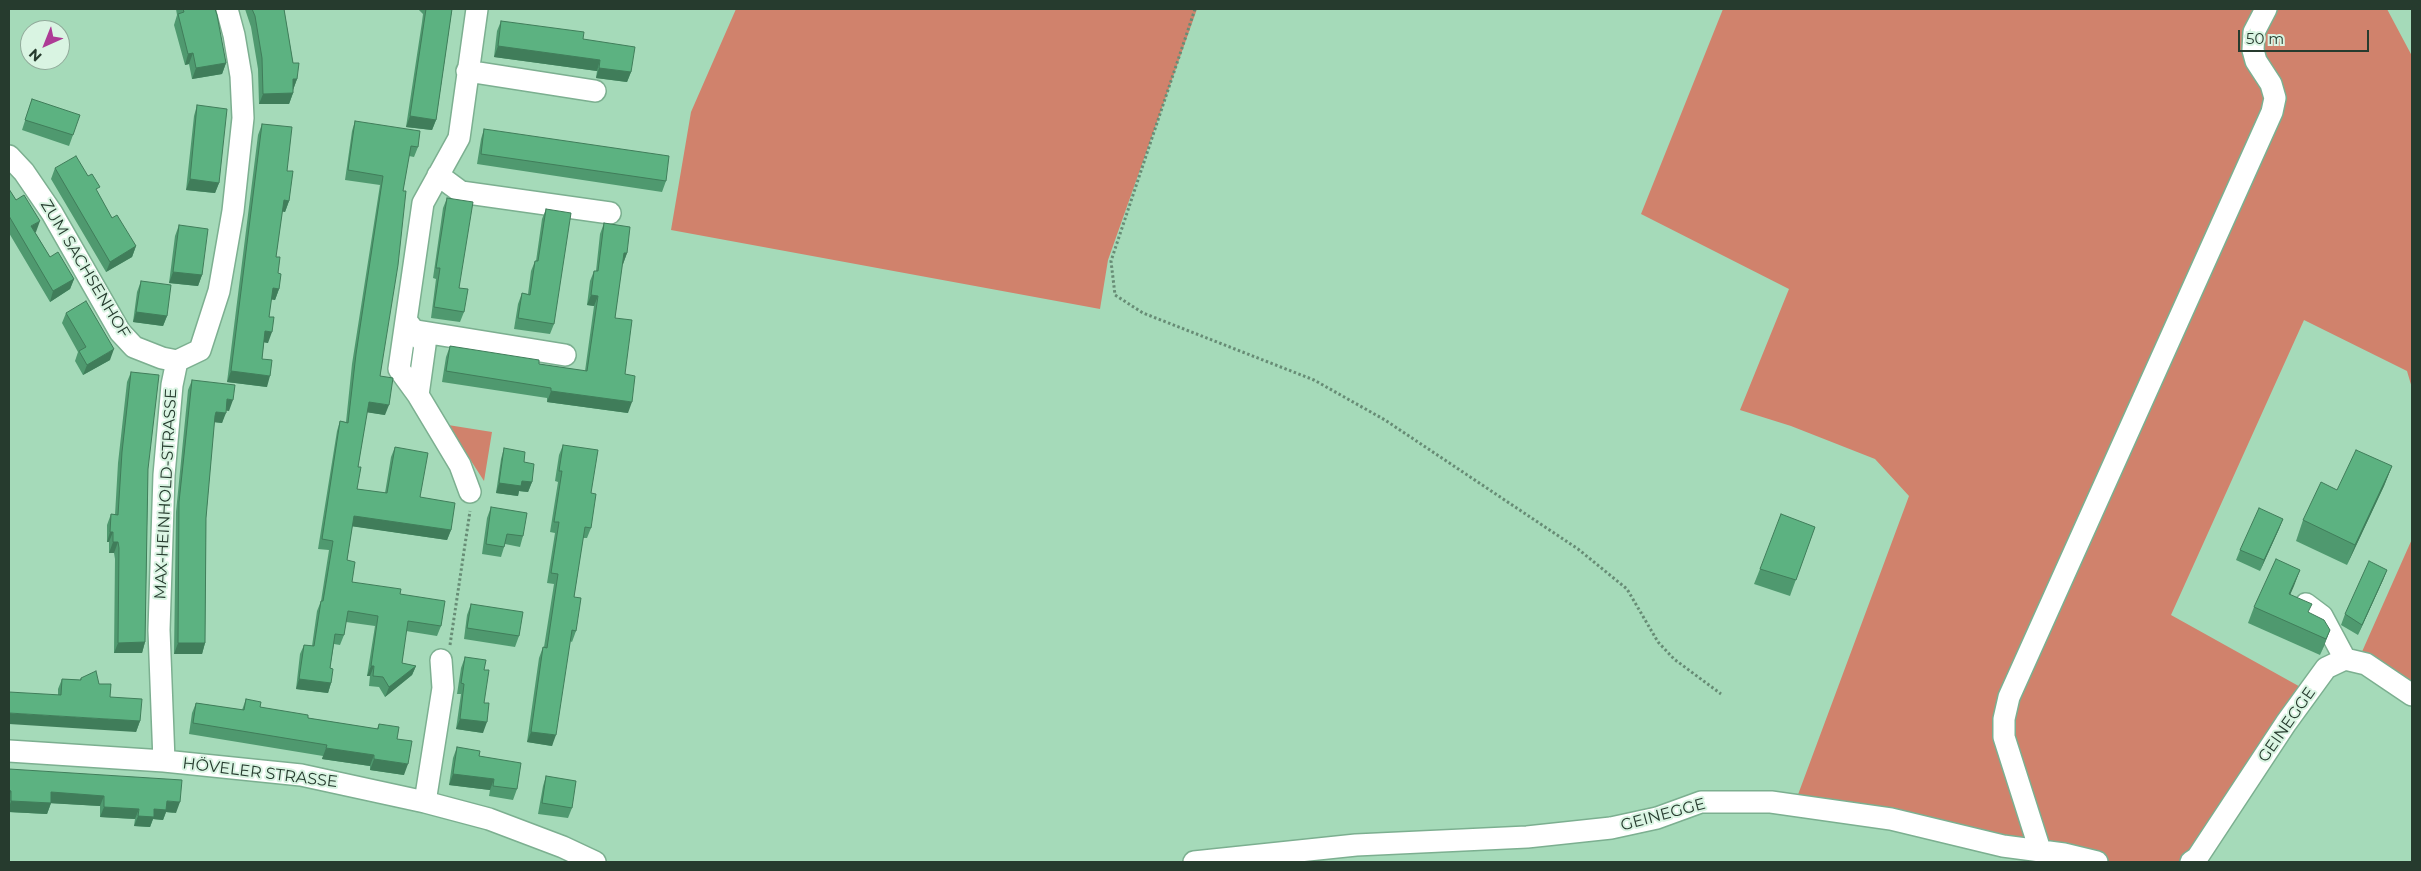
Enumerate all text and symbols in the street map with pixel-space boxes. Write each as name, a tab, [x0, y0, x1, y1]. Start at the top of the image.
north arrow	[20, 20, 70, 70]
scale bar	[2241, 20, 2372, 52]
text: 50 m	[2246, 29, 2284, 48]
text: N	[25, 45, 46, 65]
street label: ZUM SACHSENHOF	[36, 196, 134, 342]
street label: MAX-HEINHOLD-STRASSE	[151, 388, 181, 600]
street label: GEINEGGE	[2254, 684, 2320, 766]
street label: HÖVELER STRASSE	[181, 754, 339, 792]
street label: GEINEGGE	[1618, 794, 1708, 836]

